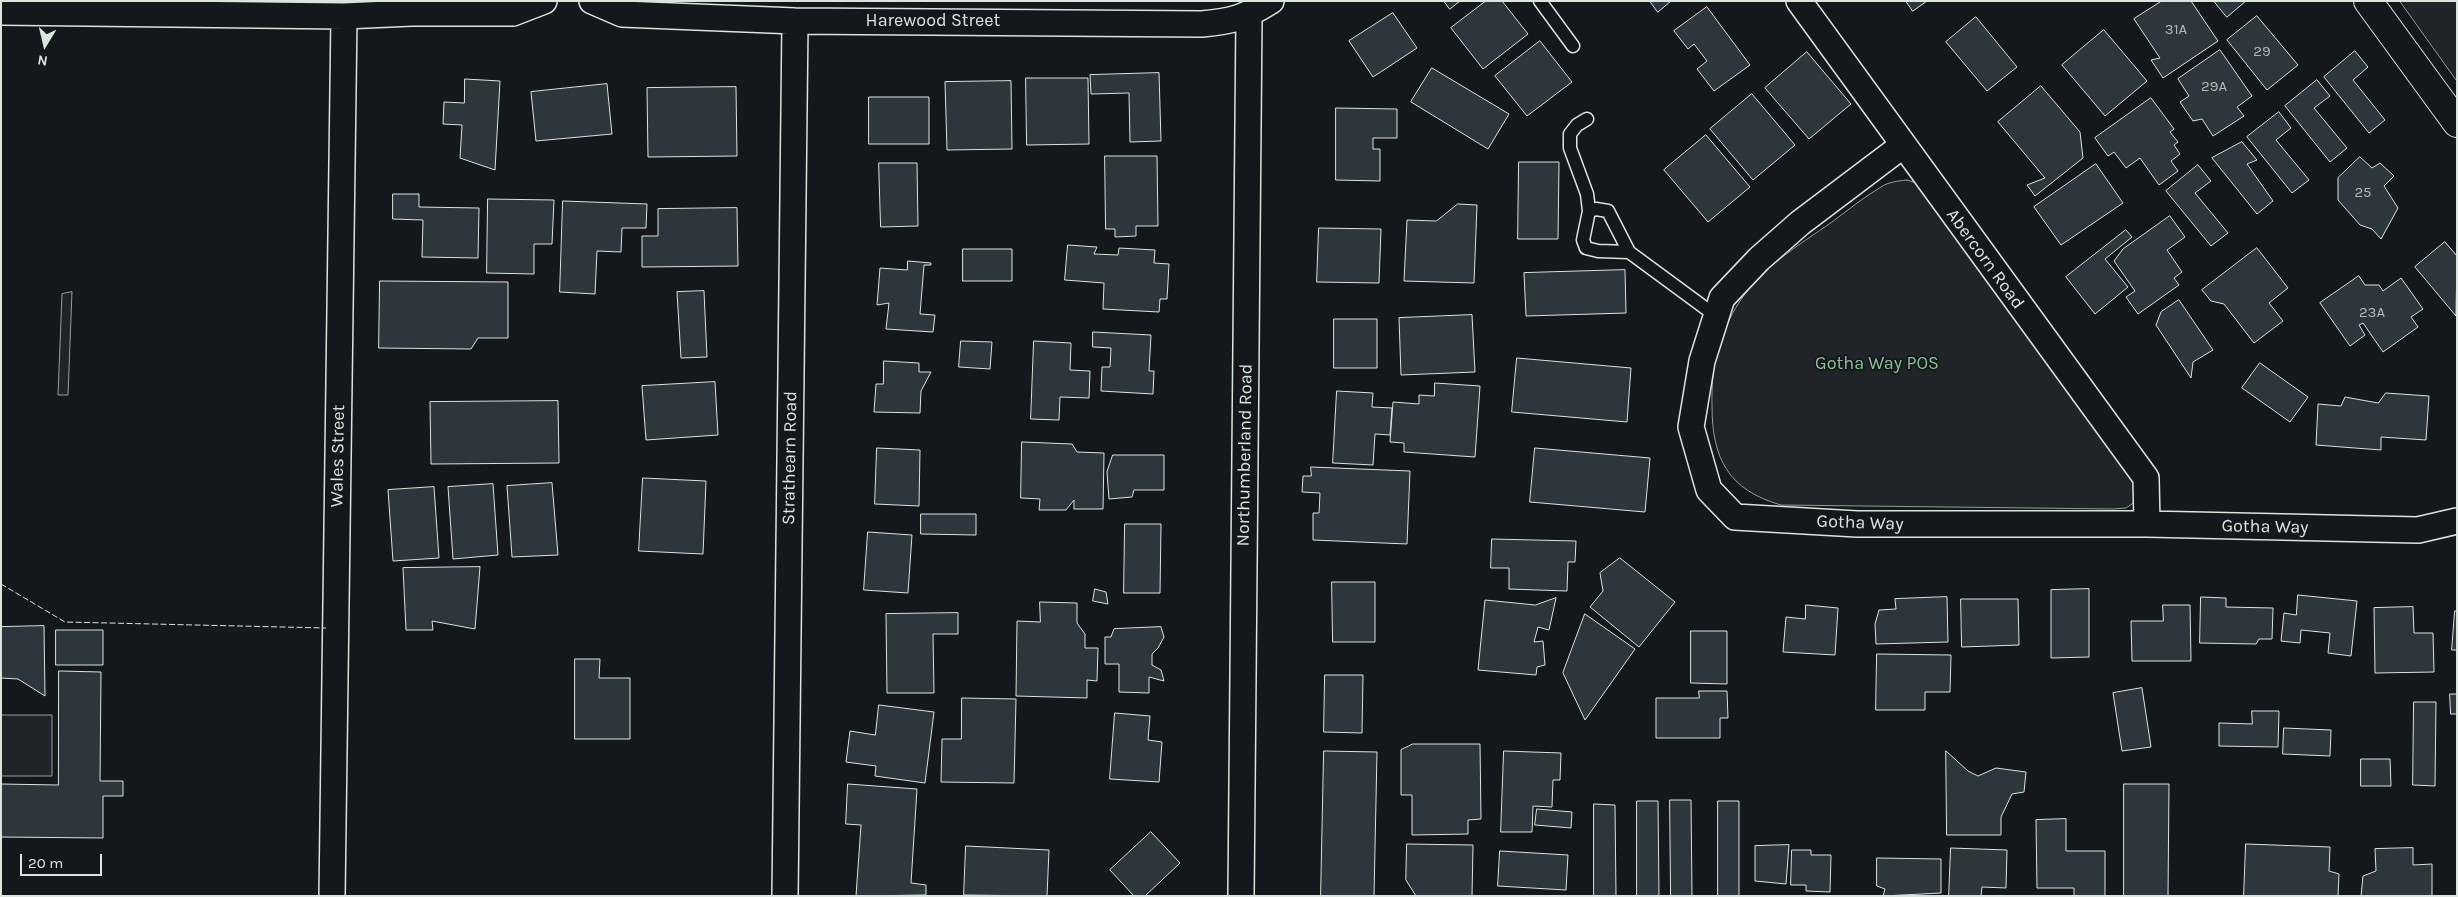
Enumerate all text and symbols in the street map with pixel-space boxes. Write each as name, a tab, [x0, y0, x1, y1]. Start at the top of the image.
street label: Harewood Street	[866, 10, 1000, 32]
north arrow	[20, 20, 70, 70]
house number: 31A	[2165, 21, 2187, 39]
house number: 29	[2253, 43, 2271, 61]
text: N	[36, 51, 49, 69]
house number: 29A	[2201, 78, 2227, 96]
house number: 25	[2354, 184, 2372, 202]
street label: Abercorn Road	[1941, 205, 2029, 313]
house number: 23A	[2359, 304, 2385, 322]
park label: Gotha Way POS	[1815, 353, 1939, 375]
street label: Northumberland Road	[1233, 364, 1257, 546]
street label: Strathearn Road	[778, 391, 802, 525]
street label: Wales Street	[326, 404, 350, 508]
street label: Gotha Way	[1816, 511, 1904, 535]
street label: Gotha Way	[2221, 515, 2309, 539]
scale bar	[22, 844, 105, 876]
text: 20 m	[28, 854, 63, 872]

